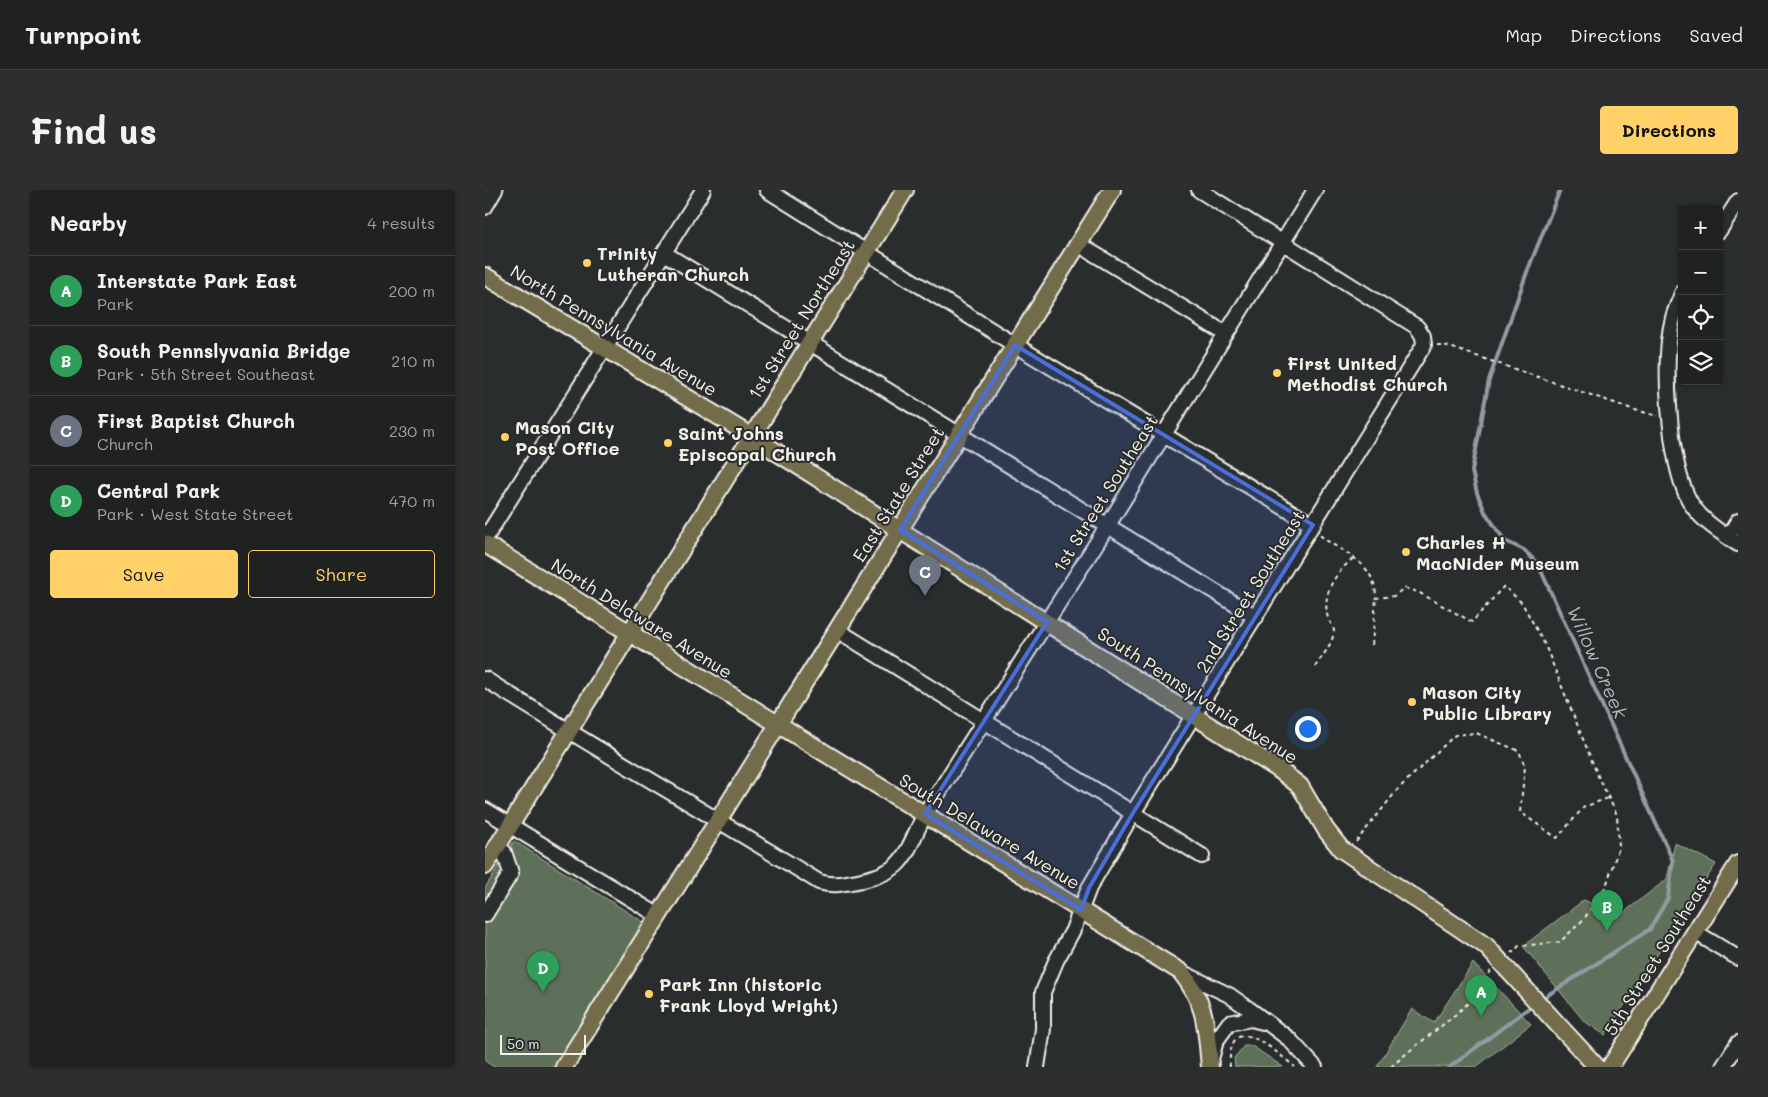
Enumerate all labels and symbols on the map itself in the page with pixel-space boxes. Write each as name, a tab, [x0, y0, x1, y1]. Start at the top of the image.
street label: 1st Street Northeast	[742, 235, 860, 403]
place label: Trinity Lutheran Church	[597, 241, 749, 286]
marker: Trinity Lutheran Church	[581, 257, 593, 269]
street label: North Pennsylvania Avenue	[506, 259, 722, 401]
place label: First United Methodist Church	[1287, 351, 1447, 396]
marker: First United Methodist Church	[1271, 367, 1283, 379]
street label: 1st Street Southeast	[1047, 410, 1163, 576]
place label: Mason City Post Office	[515, 415, 620, 460]
place label: Saint Johns Episcopal Church	[678, 421, 836, 466]
street label: East State Street	[847, 422, 949, 566]
marker: Mason City Post Office	[499, 431, 511, 443]
marker: Saint Johns Episcopal Church	[662, 437, 674, 449]
street label: 2nd Street Southeast	[1190, 505, 1310, 677]
place label: Charles H MacNider Museum	[1416, 530, 1579, 575]
marker: Charles H MacNider Museum	[1400, 546, 1412, 558]
street label: North Delaware Avenue	[547, 552, 737, 684]
pin: C	[909, 555, 941, 596]
water label: Willow Creek	[1562, 602, 1634, 723]
street label: South Pennsylvania Avenue	[1093, 621, 1303, 769]
place label: Mason City Public Library	[1422, 680, 1552, 725]
marker: Mason City Public Library	[1406, 696, 1418, 708]
your location	[1295, 716, 1321, 742]
street label: South Delaware Avenue	[895, 767, 1085, 895]
street label: 5th Street Southeast	[1598, 870, 1716, 1040]
pin: B	[1591, 890, 1623, 931]
pin: D	[527, 951, 559, 992]
place label: Park Inn (historic Frank Lloyd Wright)	[659, 972, 838, 1017]
pin: A	[1465, 975, 1497, 1016]
marker: Park Inn (historic Frank Lloyd Wright)	[643, 988, 655, 1000]
scale bar	[500, 1032, 586, 1055]

